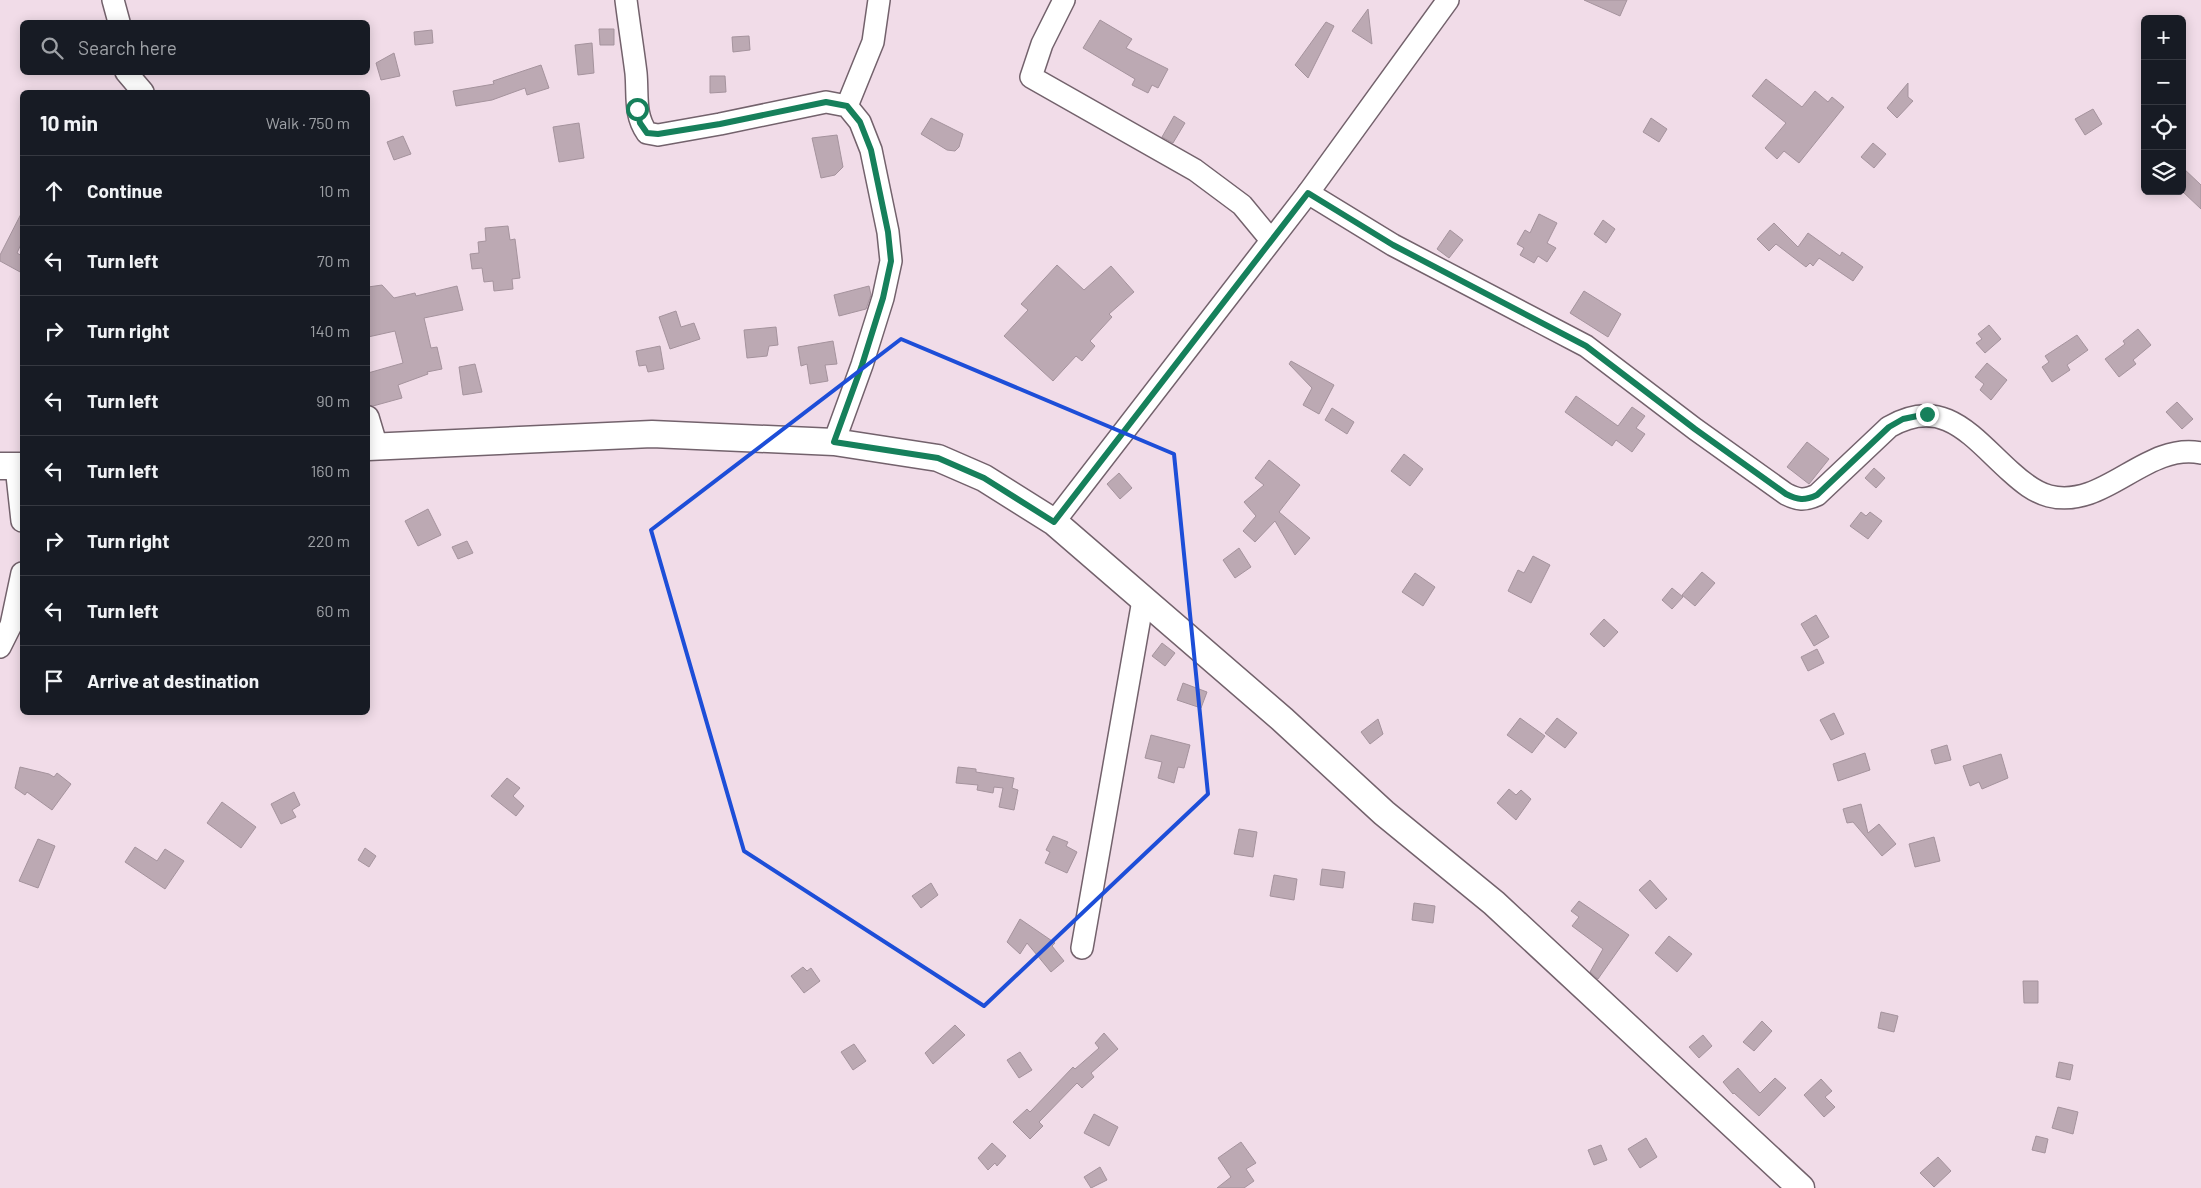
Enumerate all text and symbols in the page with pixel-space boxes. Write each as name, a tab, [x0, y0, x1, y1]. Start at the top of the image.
map controls	[2141, 15, 2186, 195]
button: +	[2141, 15, 2186, 60]
search box	[20, 20, 370, 75]
icon: search	[38, 34, 66, 62]
text: Search here	[78, 36, 177, 59]
button: −	[2141, 60, 2186, 105]
route start	[626, 98, 649, 121]
button: locate	[2141, 105, 2186, 150]
text: 10 min	[40, 110, 98, 135]
text: Walk · 750 m	[266, 113, 350, 132]
button: layers	[2141, 150, 2186, 195]
icon: ahead	[40, 177, 68, 205]
text: Continue	[87, 179, 163, 202]
text: 10 m	[319, 181, 350, 200]
icon: left	[40, 247, 68, 275]
text: Turn left	[87, 249, 158, 272]
text: 70 m	[317, 251, 350, 270]
icon: right	[40, 317, 68, 345]
text: Turn right	[87, 319, 169, 342]
text: 140 m	[310, 321, 350, 340]
icon: left	[40, 387, 68, 415]
text: Turn left	[87, 389, 158, 412]
text: 90 m	[316, 391, 350, 410]
route end	[1916, 403, 1939, 426]
icon: left	[40, 457, 68, 485]
text: Turn left	[87, 459, 158, 482]
text: 160 m	[311, 461, 350, 480]
icon: right	[40, 527, 68, 555]
text: Turn right	[87, 529, 169, 552]
text: 220 m	[307, 531, 350, 550]
icon: left	[40, 597, 68, 625]
text: Turn left	[87, 599, 158, 622]
text: 60 m	[316, 601, 350, 620]
icon: arrive	[40, 667, 68, 695]
text: Arrive at destination	[87, 669, 259, 692]

